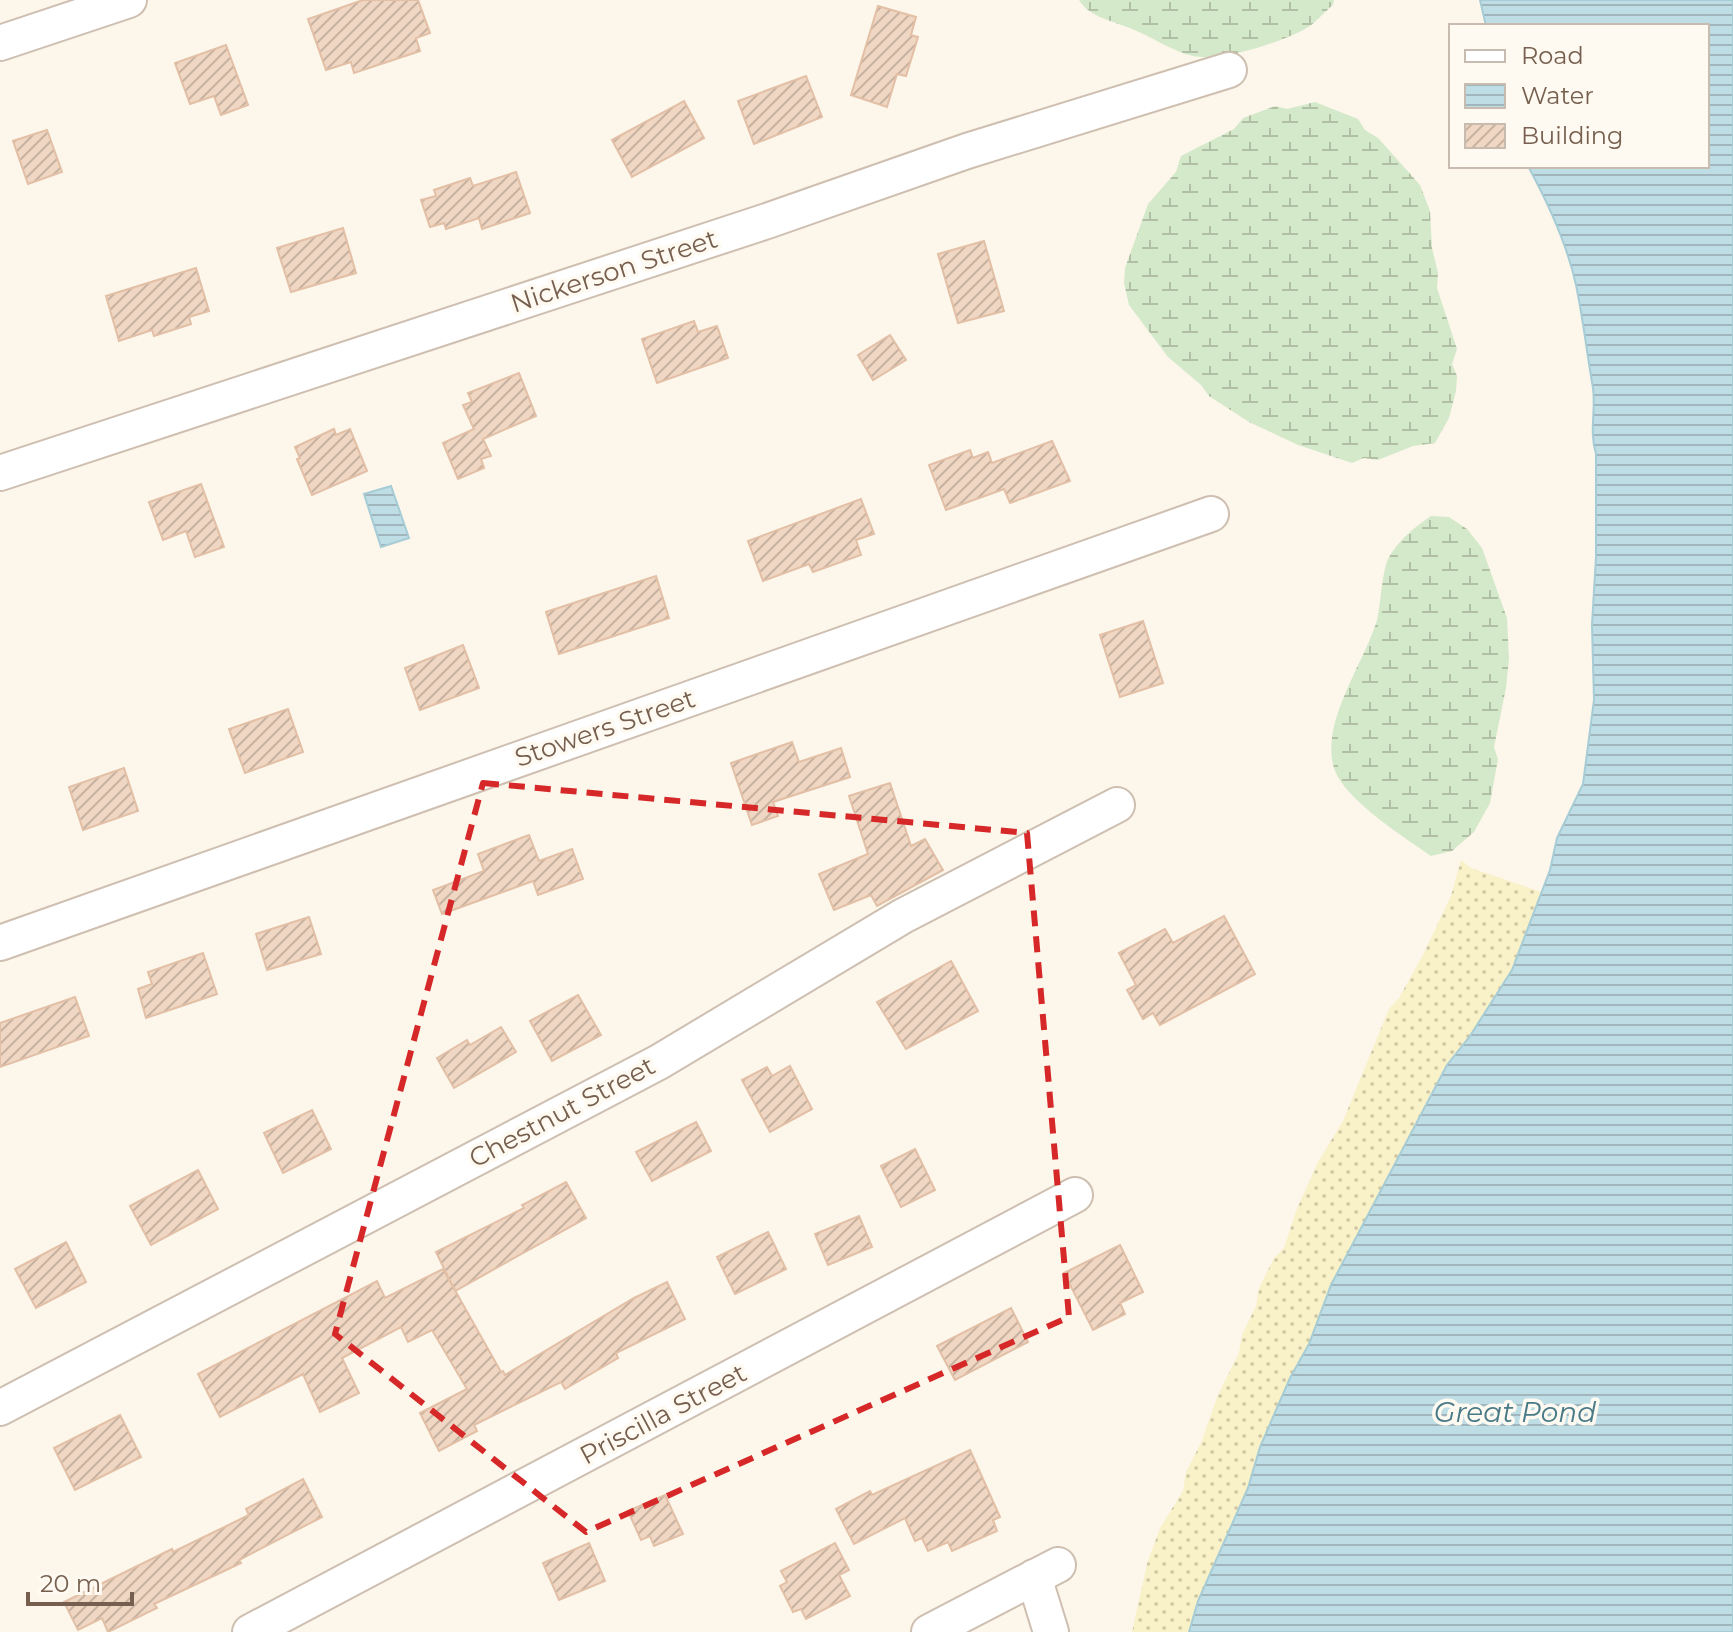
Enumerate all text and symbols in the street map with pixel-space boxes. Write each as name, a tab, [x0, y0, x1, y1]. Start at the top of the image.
legend	[1449, 24, 1709, 168]
text: Road	[1521, 41, 1584, 70]
text: Water	[1521, 81, 1594, 110]
text: Building	[1521, 121, 1624, 150]
street label: Nickerson Street	[507, 222, 721, 320]
street label: Stowers Street	[511, 682, 699, 774]
street label: Chestnut Street	[464, 1050, 660, 1174]
street label: Priscilla Street	[574, 1357, 752, 1471]
water label: Great Pond	[1434, 1395, 1596, 1429]
scale bar	[28, 1556, 132, 1606]
text: 20 m	[40, 1569, 101, 1598]

